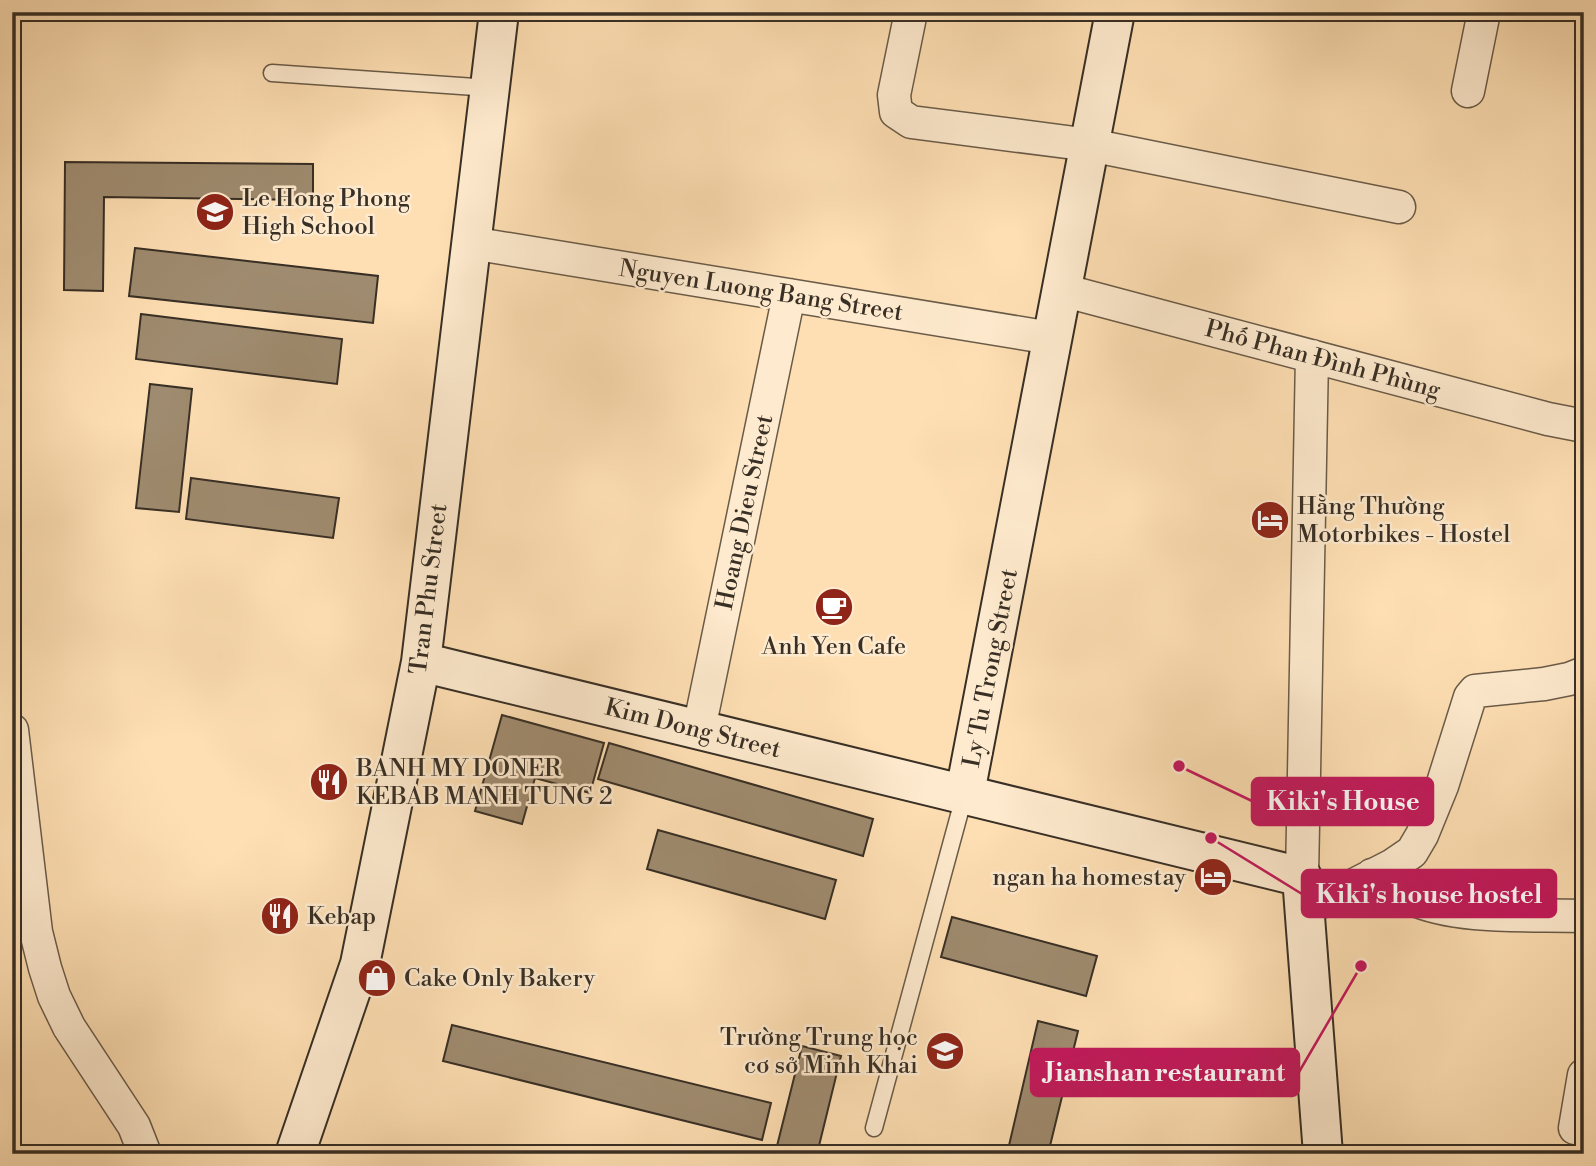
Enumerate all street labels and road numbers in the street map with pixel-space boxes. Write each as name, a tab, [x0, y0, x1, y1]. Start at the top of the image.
street label: Nguyen Luong Bang Street	[617, 254, 906, 328]
street label: Phố Phan Đình Phùng	[1202, 314, 1444, 406]
street label: Hoang Dieu Street	[710, 411, 780, 613]
street label: Tran Phu Street	[404, 501, 454, 676]
street label: Ly Tu Trong Street	[957, 566, 1025, 770]
street label: Kim Dong Street	[602, 693, 784, 765]

